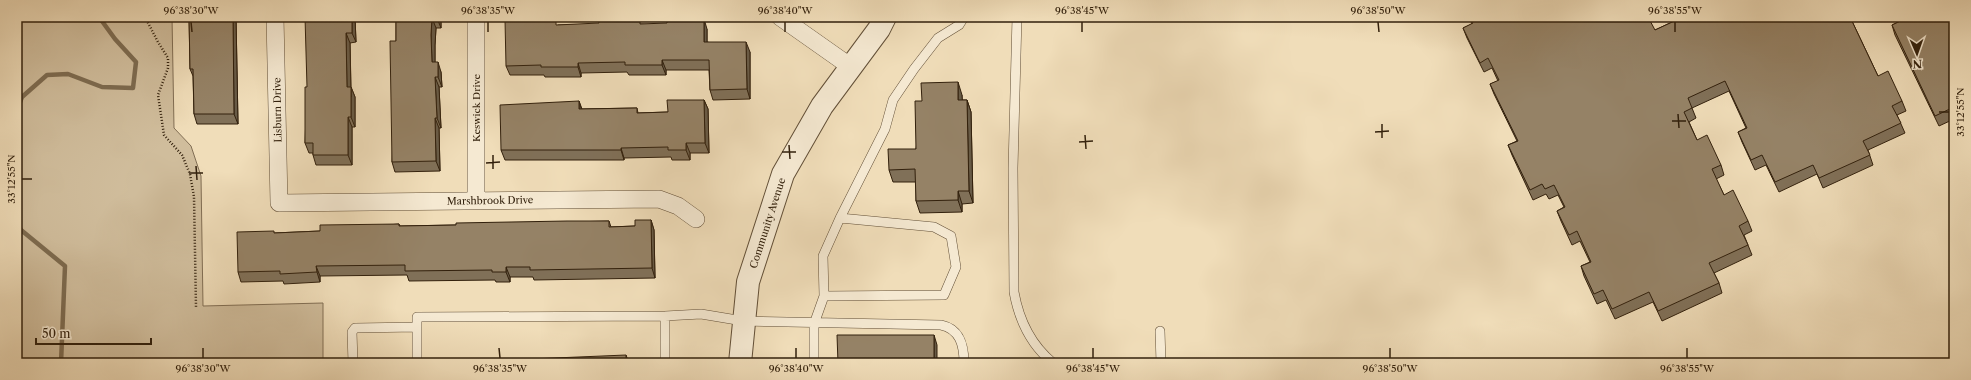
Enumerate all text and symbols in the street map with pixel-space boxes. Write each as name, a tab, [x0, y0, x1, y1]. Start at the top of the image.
text: 96°38'30"W	[164, 4, 220, 17]
text: 96°38'35"W	[461, 4, 516, 17]
text: 96°38'40"W	[758, 4, 813, 17]
text: 96°38'45"W	[1055, 4, 1110, 17]
text: 96°38'50"W	[1351, 4, 1406, 17]
text: 96°38'55"W	[1648, 4, 1703, 17]
north arrow	[1897, 34, 1937, 74]
text: N	[1912, 57, 1922, 71]
street label: Keswick Drive	[470, 74, 483, 142]
street label: Lisburn Drive	[270, 77, 285, 143]
text: 33°12'55"N	[1954, 87, 1967, 137]
text: 33°12'55"N	[5, 154, 18, 204]
street label: Community Avenue	[747, 176, 788, 270]
street label: Marshbrook Drive	[447, 193, 534, 208]
scale bar	[36, 320, 151, 346]
text: 50 m	[42, 326, 71, 341]
text: 96°38'30"W	[176, 362, 232, 375]
text: 96°38'35"W	[473, 362, 528, 375]
text: 96°38'40"W	[769, 362, 824, 375]
text: 96°38'45"W	[1066, 362, 1121, 375]
text: 96°38'50"W	[1363, 362, 1418, 375]
text: 96°38'55"W	[1660, 362, 1715, 375]

